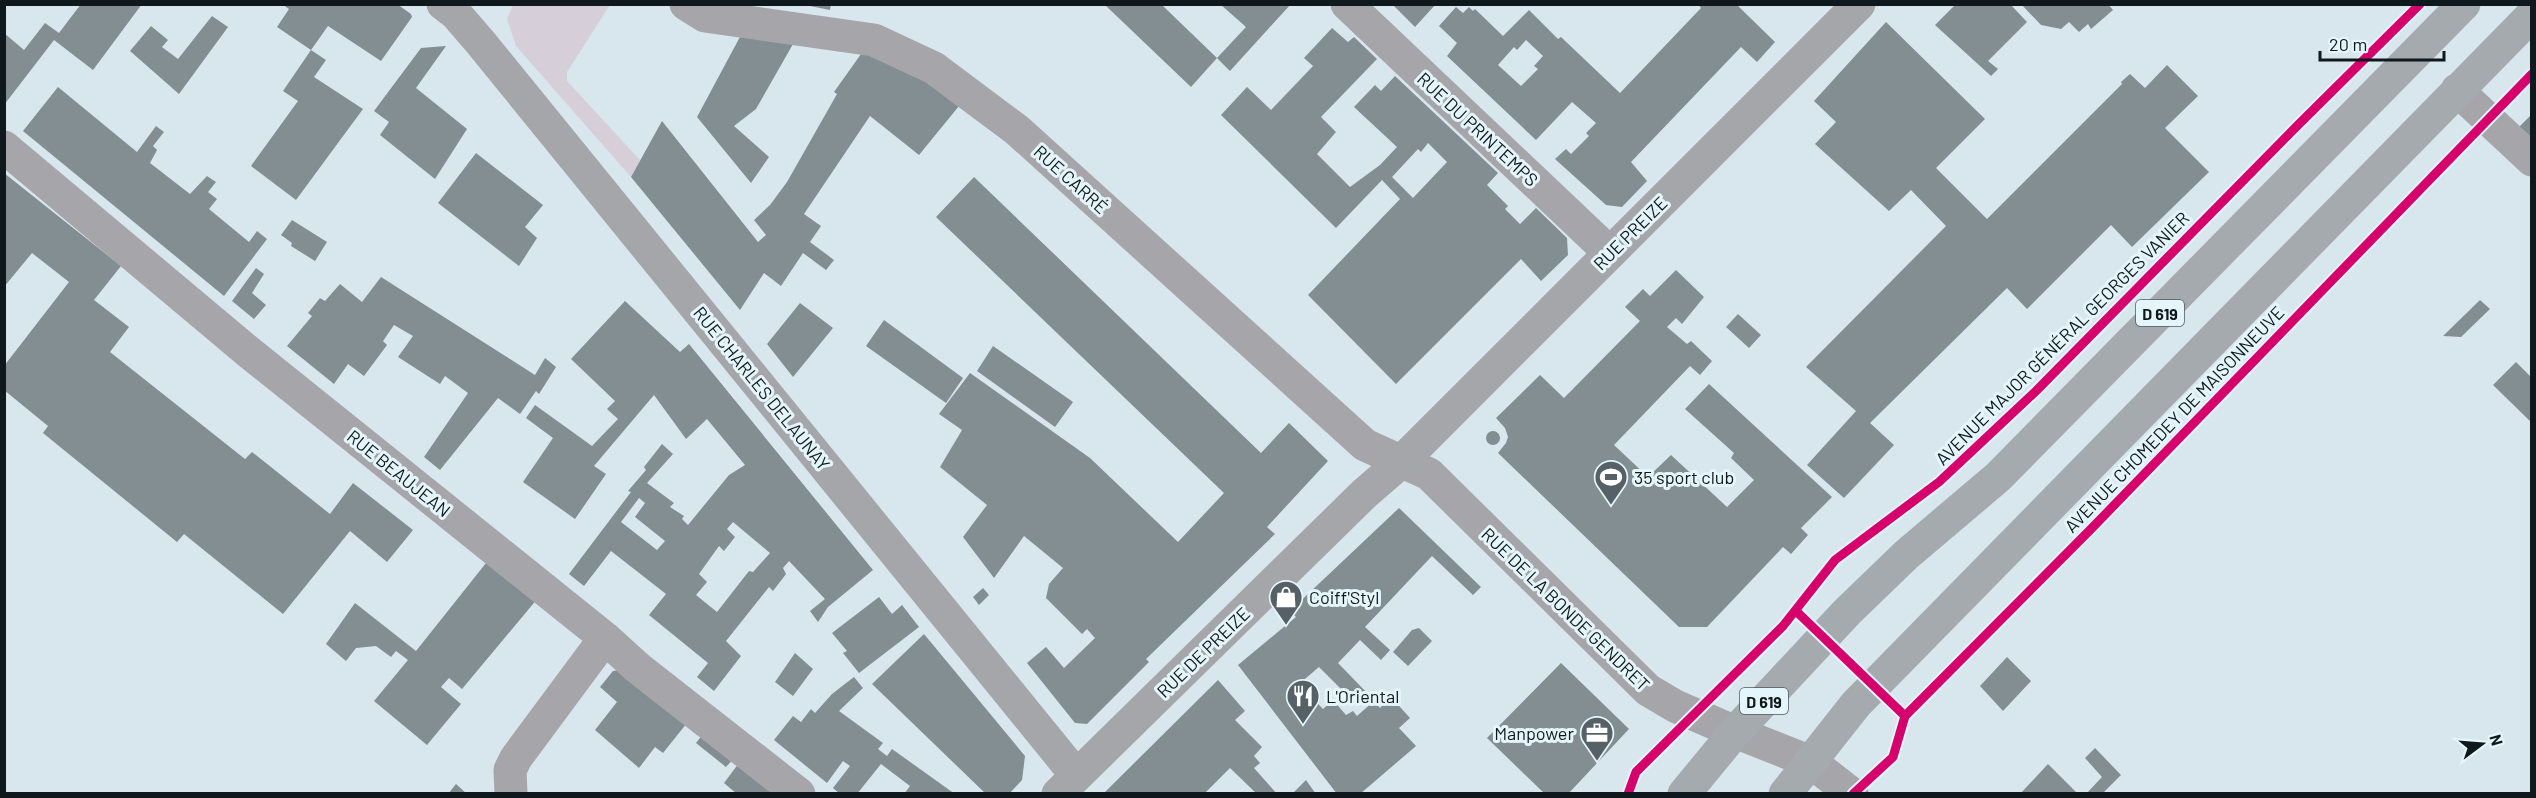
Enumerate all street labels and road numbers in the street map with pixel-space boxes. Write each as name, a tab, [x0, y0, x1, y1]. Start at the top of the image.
street label: RUE DU PRINTEMPS	[1413, 67, 1543, 191]
street label: RUE CARRÉ	[1029, 140, 1113, 218]
street label: RUE PREIZE	[1589, 192, 1671, 274]
street label: AVENUE MAJOR GÉNÉRAL GEORGES VANIER	[1931, 207, 2193, 469]
road number: D 619	[2136, 300, 2184, 326]
street label: AVENUE CHOMEDEY DE MAISONNEUVE	[2060, 301, 2288, 537]
street label: RUE CHARLES DELAUNAY	[689, 302, 835, 474]
street label: RUE BEAUJEAN	[343, 425, 455, 521]
street label: RUE DE LA BONDE GENDRET	[1477, 523, 1655, 695]
street label: RUE DE PREIZE	[1152, 602, 1254, 702]
road number: D 619	[1740, 688, 1788, 714]

